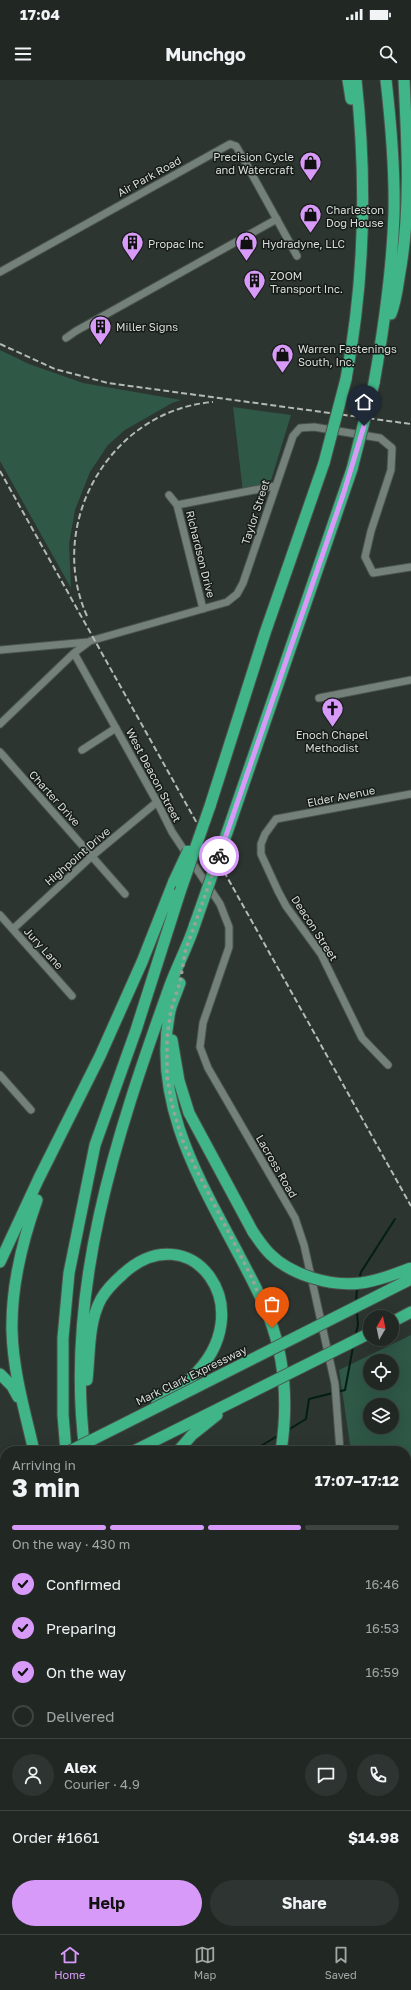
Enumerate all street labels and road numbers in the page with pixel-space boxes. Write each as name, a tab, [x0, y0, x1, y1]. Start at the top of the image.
street label: Air Park Road	[115, 153, 183, 199]
street label: Taylor Street	[238, 478, 272, 546]
street label: Richardson Drive	[184, 509, 218, 599]
street label: West Deacon Street	[124, 726, 184, 824]
street label: Charter Drive	[27, 768, 83, 828]
street label: Elder Avenue	[306, 783, 376, 809]
street label: Highpoint Drive	[42, 824, 112, 888]
street label: Deacon Street	[289, 893, 341, 963]
street label: Jury Lane	[22, 924, 66, 972]
street label: Lacross Road	[254, 1132, 300, 1200]
street label: Mark Clark Expressway	[133, 1342, 249, 1408]

